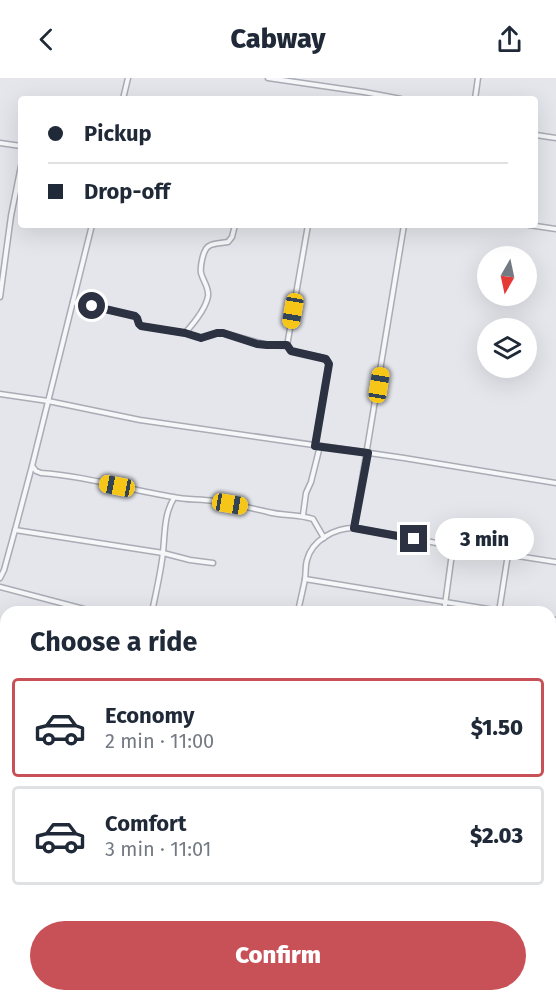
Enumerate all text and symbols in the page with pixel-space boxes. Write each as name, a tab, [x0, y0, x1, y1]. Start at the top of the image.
icon: back	[30, 23, 63, 56]
text: Cabway	[230, 23, 326, 55]
icon: share	[493, 23, 526, 56]
text: Pickup	[84, 120, 152, 147]
text: Drop-off	[84, 178, 170, 205]
north arrow	[477, 246, 537, 306]
map controls	[477, 246, 537, 378]
route start	[78, 292, 105, 319]
car	[281, 292, 305, 330]
button: layers	[477, 318, 537, 378]
car	[367, 366, 391, 404]
car	[98, 474, 136, 498]
car	[211, 492, 249, 516]
callout: 3 min	[435, 518, 534, 560]
route end	[400, 525, 427, 552]
text: 3 min	[460, 527, 509, 551]
text: Choose a ride	[30, 626, 197, 658]
icon: car	[33, 701, 87, 755]
text: Economy	[105, 702, 194, 729]
text: $1.50	[471, 714, 523, 741]
text: 2 min · 11:00	[105, 729, 214, 753]
icon: car	[33, 809, 87, 863]
text: Comfort	[105, 810, 186, 837]
text: $2.03	[470, 822, 523, 849]
text: 3 min · 11:01	[105, 837, 211, 861]
button: Confirm	[30, 921, 526, 990]

